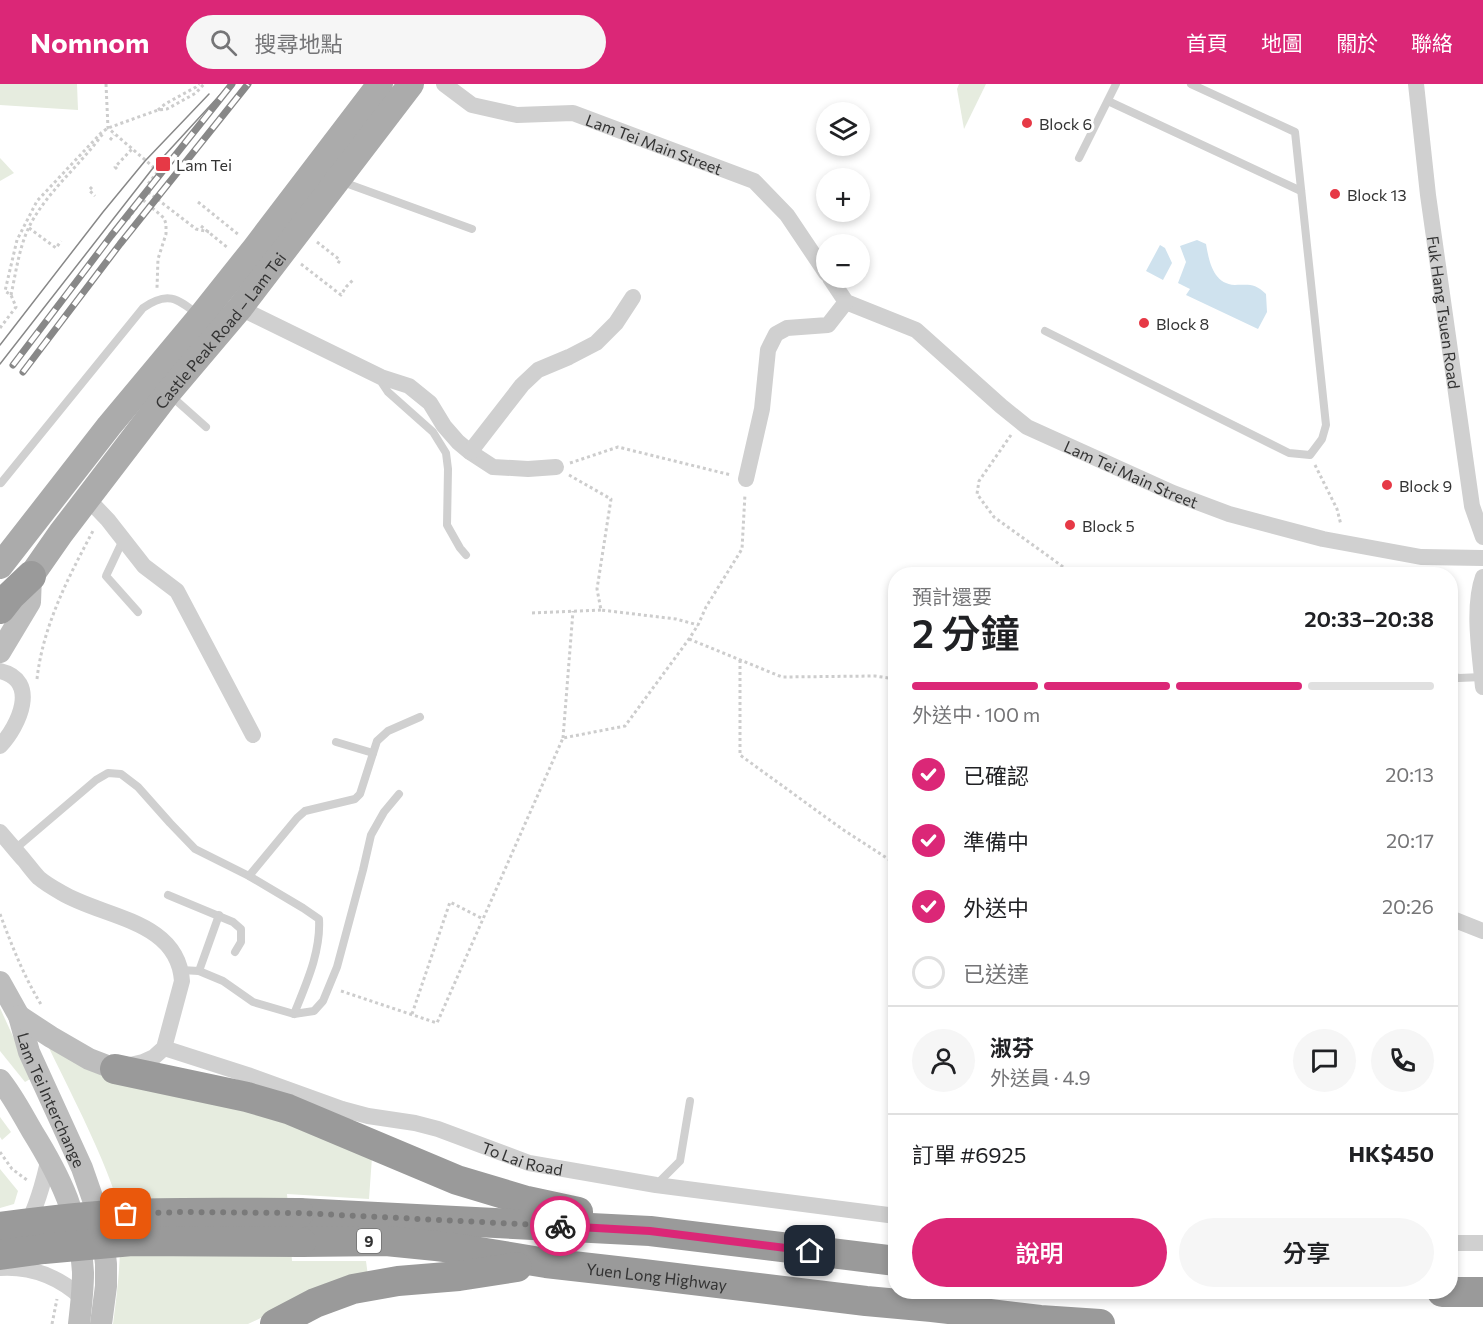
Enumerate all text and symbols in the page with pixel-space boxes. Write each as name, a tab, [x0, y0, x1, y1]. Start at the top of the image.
search box	[186, 15, 606, 69]
text: Nomnom	[30, 25, 150, 59]
icon: search	[207, 26, 240, 59]
text: 搜尋地點	[255, 30, 343, 57]
text: 首頁	[1186, 30, 1228, 55]
text: 地圖	[1261, 30, 1303, 55]
text: 關於	[1336, 30, 1378, 55]
text: 聯絡	[1411, 30, 1453, 55]
map controls	[816, 102, 870, 288]
button: layers	[816, 102, 870, 156]
street label: Lam Tei Main Street	[583, 109, 726, 178]
place label: Block 6	[1039, 114, 1092, 133]
marker: Block 6	[1020, 116, 1034, 130]
marker: Lam Tei	[154, 155, 172, 173]
place label: Lam Tei	[176, 155, 232, 174]
button: +	[816, 168, 870, 222]
place label: Block 13	[1347, 185, 1407, 204]
marker: Block 13	[1328, 187, 1342, 201]
button: −	[816, 234, 870, 288]
street label: Fuk Hang Tsuen Road	[1424, 234, 1465, 390]
street label: Castle Peak Road – Lam Tei	[150, 248, 289, 412]
place label: Block 8	[1156, 314, 1209, 333]
marker: Block 8	[1137, 316, 1151, 330]
street label: Lam Tei Main Street	[1061, 436, 1201, 511]
place label: Block 9	[1399, 476, 1452, 495]
marker: Block 9	[1380, 478, 1394, 492]
place label: Block 5	[1082, 516, 1135, 535]
marker: Block 5	[1063, 518, 1077, 532]
text: 預計還要	[912, 584, 992, 608]
text: 20:33–20:38	[1304, 605, 1434, 632]
text: 2 分鐘	[912, 608, 1019, 656]
text: 外送中 · 100 m	[912, 702, 1040, 726]
icon: check	[912, 758, 945, 791]
text: 已確認	[963, 762, 1029, 789]
text: 20:13	[1385, 762, 1434, 786]
icon: check	[912, 824, 945, 857]
text: 準備中	[963, 828, 1029, 855]
text: 20:17	[1386, 828, 1434, 852]
icon: check	[912, 890, 945, 923]
text: 外送中	[963, 894, 1029, 921]
text: 20:26	[1382, 894, 1434, 918]
text: 已送達	[963, 960, 1029, 987]
button: person	[912, 1029, 975, 1092]
button: chat	[1293, 1029, 1356, 1092]
button: phone	[1371, 1029, 1434, 1092]
street label: Lam Tei Interchange	[14, 1030, 90, 1170]
text: 淑芬	[990, 1034, 1034, 1061]
text: 外送員 · 4.9	[990, 1065, 1091, 1089]
street label: To Lai Road	[479, 1137, 564, 1178]
text: HK$450	[1349, 1140, 1434, 1167]
text: 訂單 #6925	[912, 1141, 1026, 1168]
pin	[100, 1188, 151, 1239]
courier	[530, 1196, 590, 1256]
icon: bag	[109, 1197, 142, 1230]
icon: bike	[544, 1210, 577, 1243]
button: 說明	[912, 1218, 1167, 1287]
button: 分享	[1179, 1218, 1434, 1287]
pin	[784, 1225, 835, 1276]
road number: 9	[357, 1229, 381, 1253]
icon: home	[793, 1234, 826, 1267]
street label: Yuen Long Highway	[585, 1258, 728, 1294]

